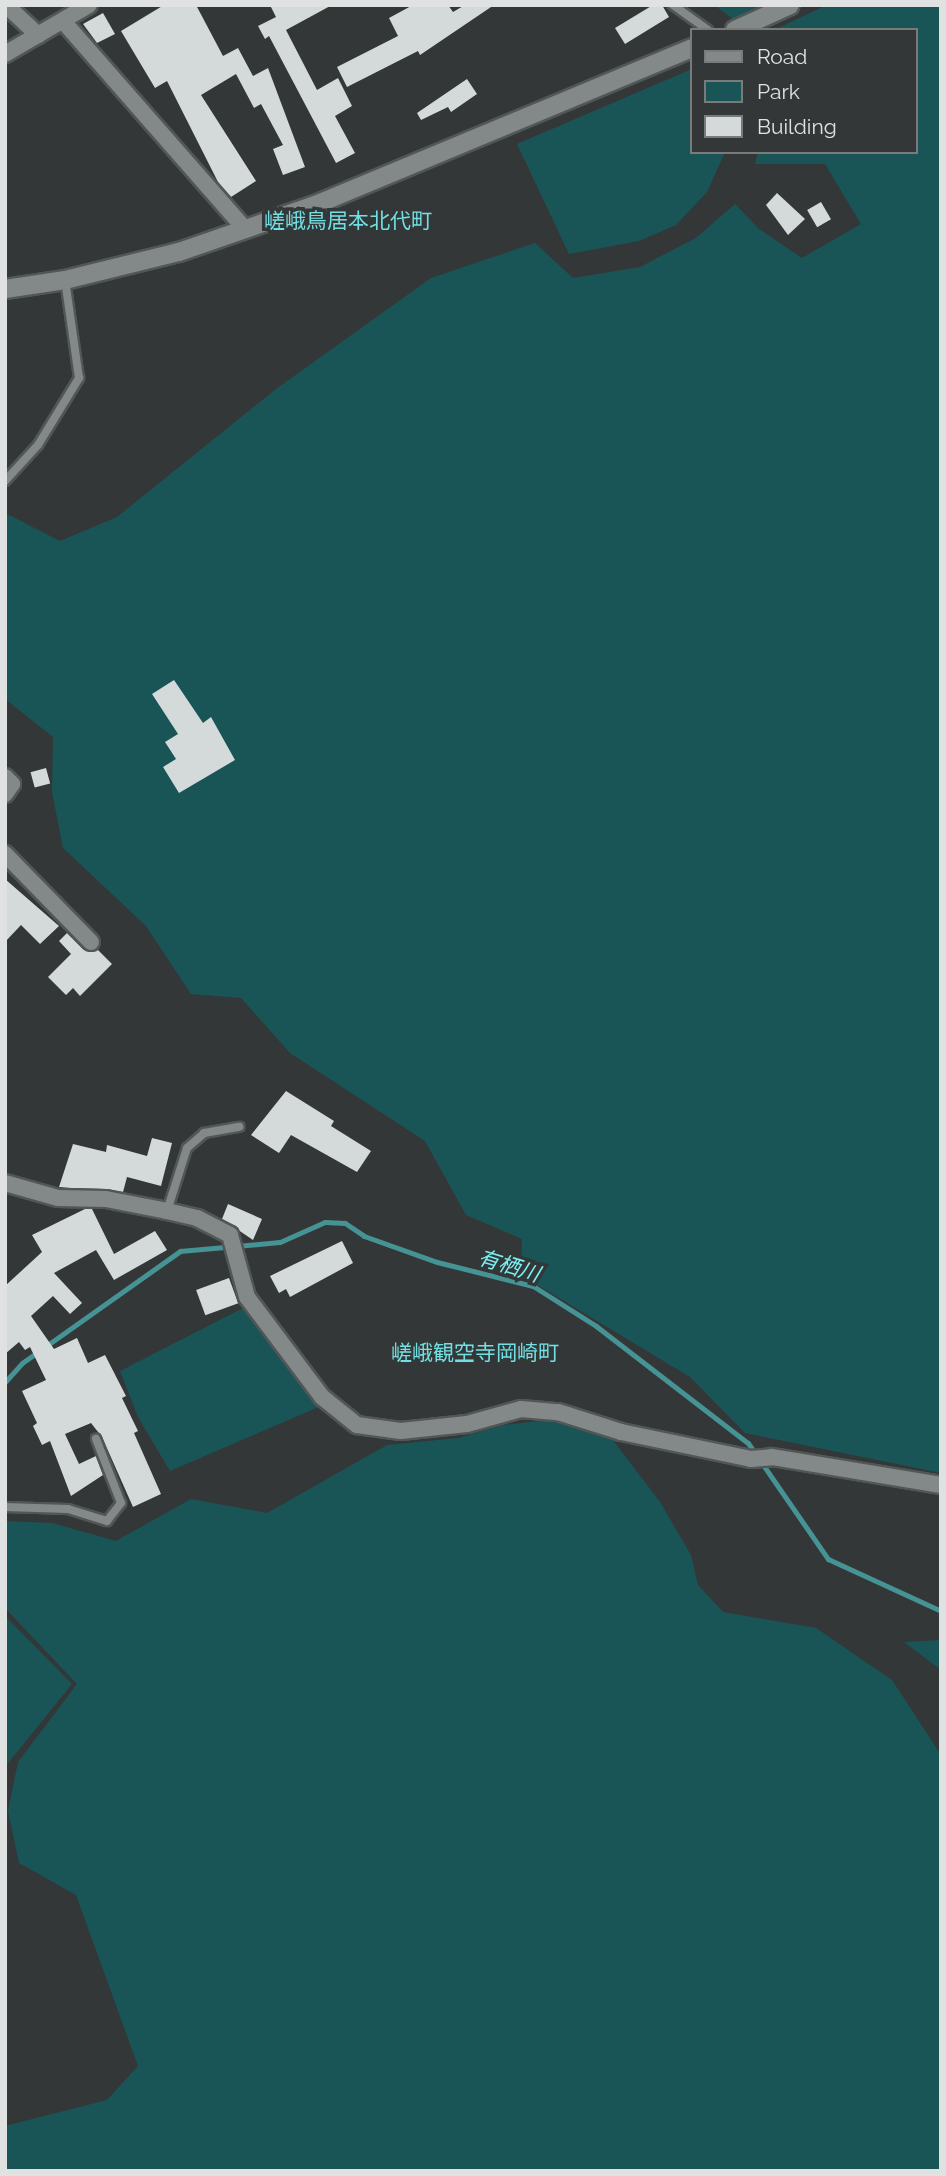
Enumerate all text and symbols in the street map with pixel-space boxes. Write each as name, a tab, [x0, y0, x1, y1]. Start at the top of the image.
legend	[690, 28, 918, 154]
text: Road	[757, 44, 807, 69]
text: Park	[757, 79, 800, 104]
text: Building	[757, 114, 837, 139]
district label: 嵯峨鳥居本北代町	[264, 208, 432, 234]
water label: 有栖川	[475, 1245, 543, 1287]
district label: 嵯峨観空寺岡崎町	[391, 1340, 559, 1366]

